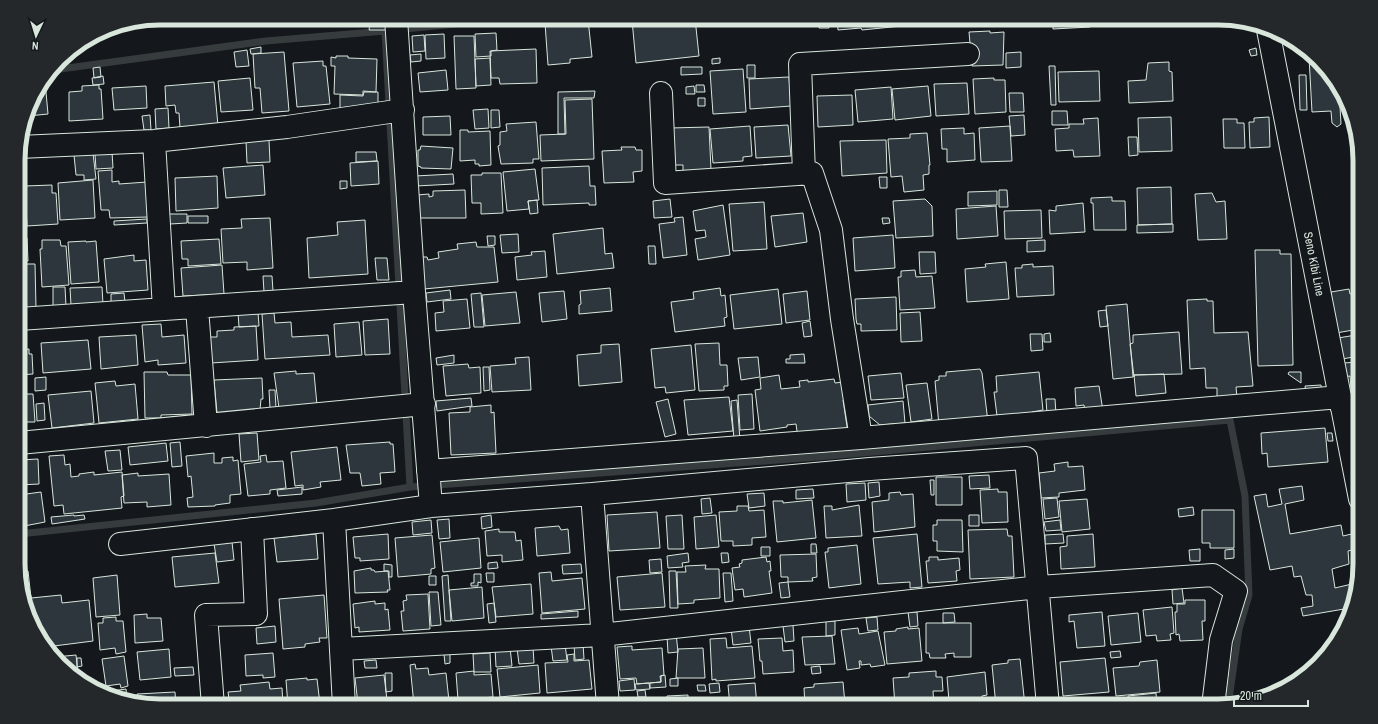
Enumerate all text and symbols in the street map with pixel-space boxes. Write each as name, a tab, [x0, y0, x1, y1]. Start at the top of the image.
north arrow	[16, 16, 56, 56]
text: N	[32, 39, 39, 53]
street label: Seno Kibi Line	[1300, 231, 1328, 297]
scale bar	[1234, 682, 1308, 708]
text: 20 m	[1240, 688, 1262, 704]

